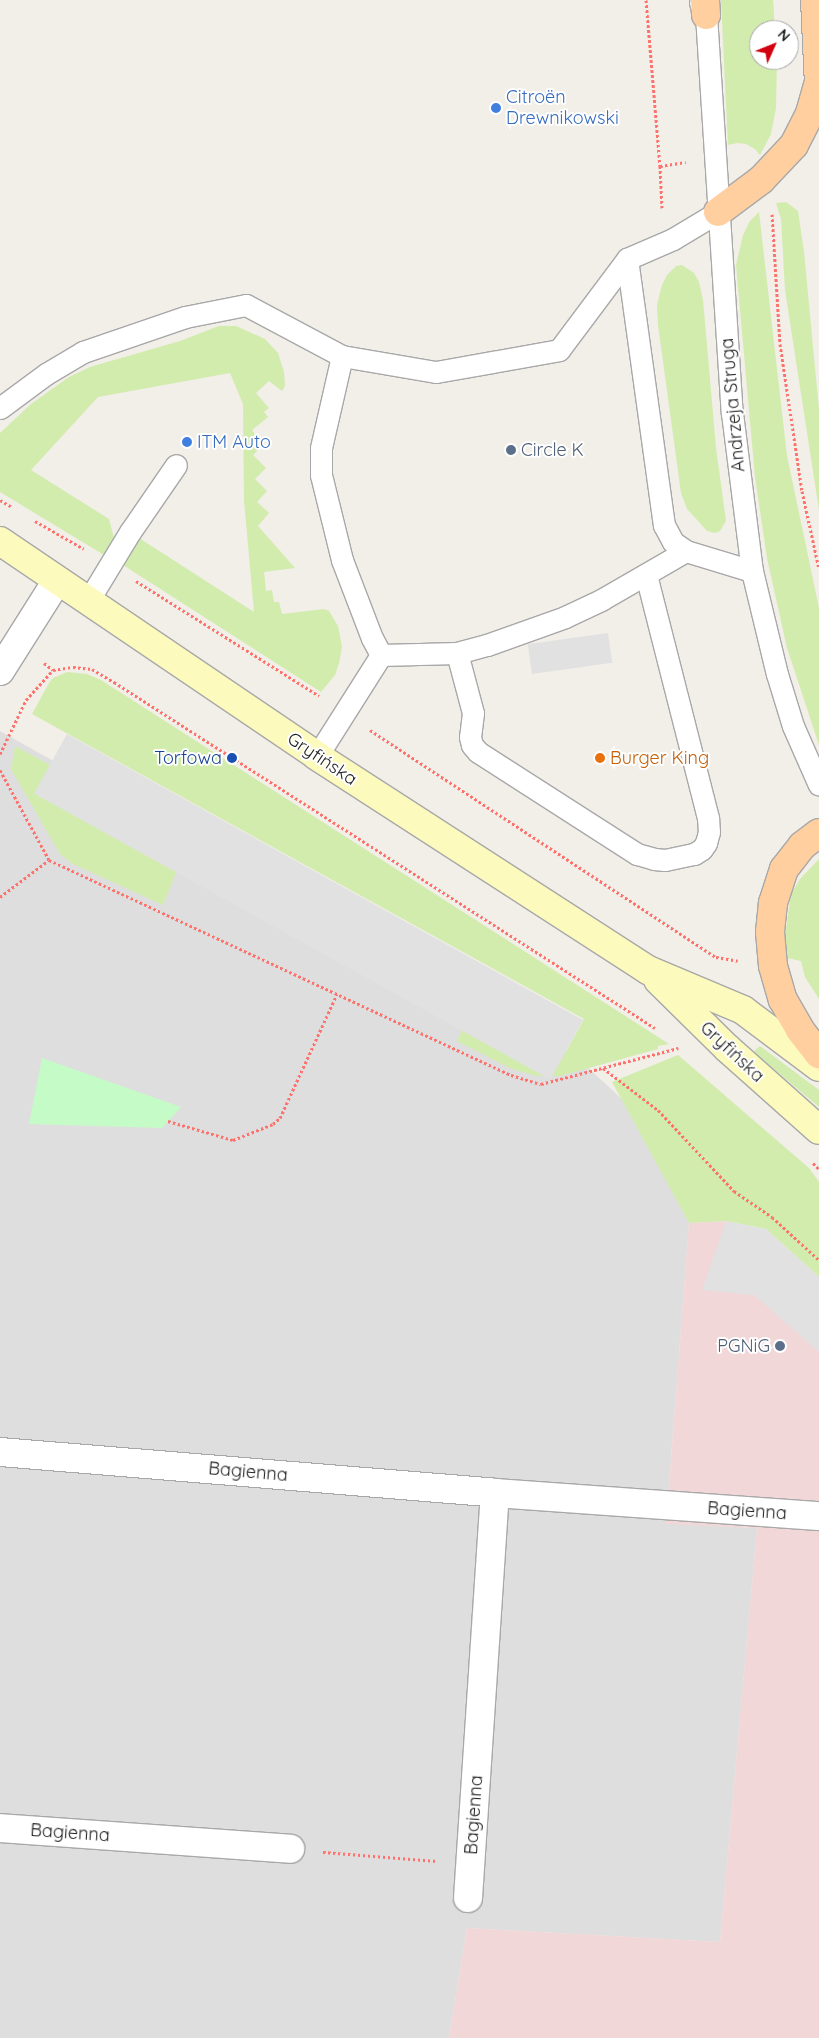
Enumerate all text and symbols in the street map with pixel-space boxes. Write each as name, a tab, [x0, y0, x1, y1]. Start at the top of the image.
north arrow	[749, 20, 799, 70]
text: N	[774, 25, 794, 45]
place label: Citroën Drewnikowski	[506, 87, 619, 130]
marker: Citroën Drewnikowski	[490, 102, 502, 114]
street label: Andrzeja Struga	[716, 337, 750, 473]
place label: ITM Auto	[197, 431, 271, 453]
marker: ITM Auto	[181, 436, 193, 448]
place label: Circle K	[521, 439, 584, 461]
marker: Circle K	[505, 444, 517, 456]
street label: Gryfińska	[283, 728, 361, 790]
place label: Torfowa	[154, 747, 222, 769]
place label: Burger King	[610, 747, 709, 769]
marker: Torfowa	[226, 752, 238, 764]
marker: Burger King	[594, 752, 606, 764]
street label: Gryfińska	[696, 1017, 768, 1087]
place label: PGNiG	[717, 1335, 770, 1357]
marker: PGNiG	[774, 1340, 786, 1352]
street label: Bagienna	[207, 1458, 289, 1486]
street label: Bagienna	[707, 1497, 787, 1525]
street label: Bagienna	[460, 1775, 488, 1855]
street label: Bagienna	[30, 1819, 110, 1847]

